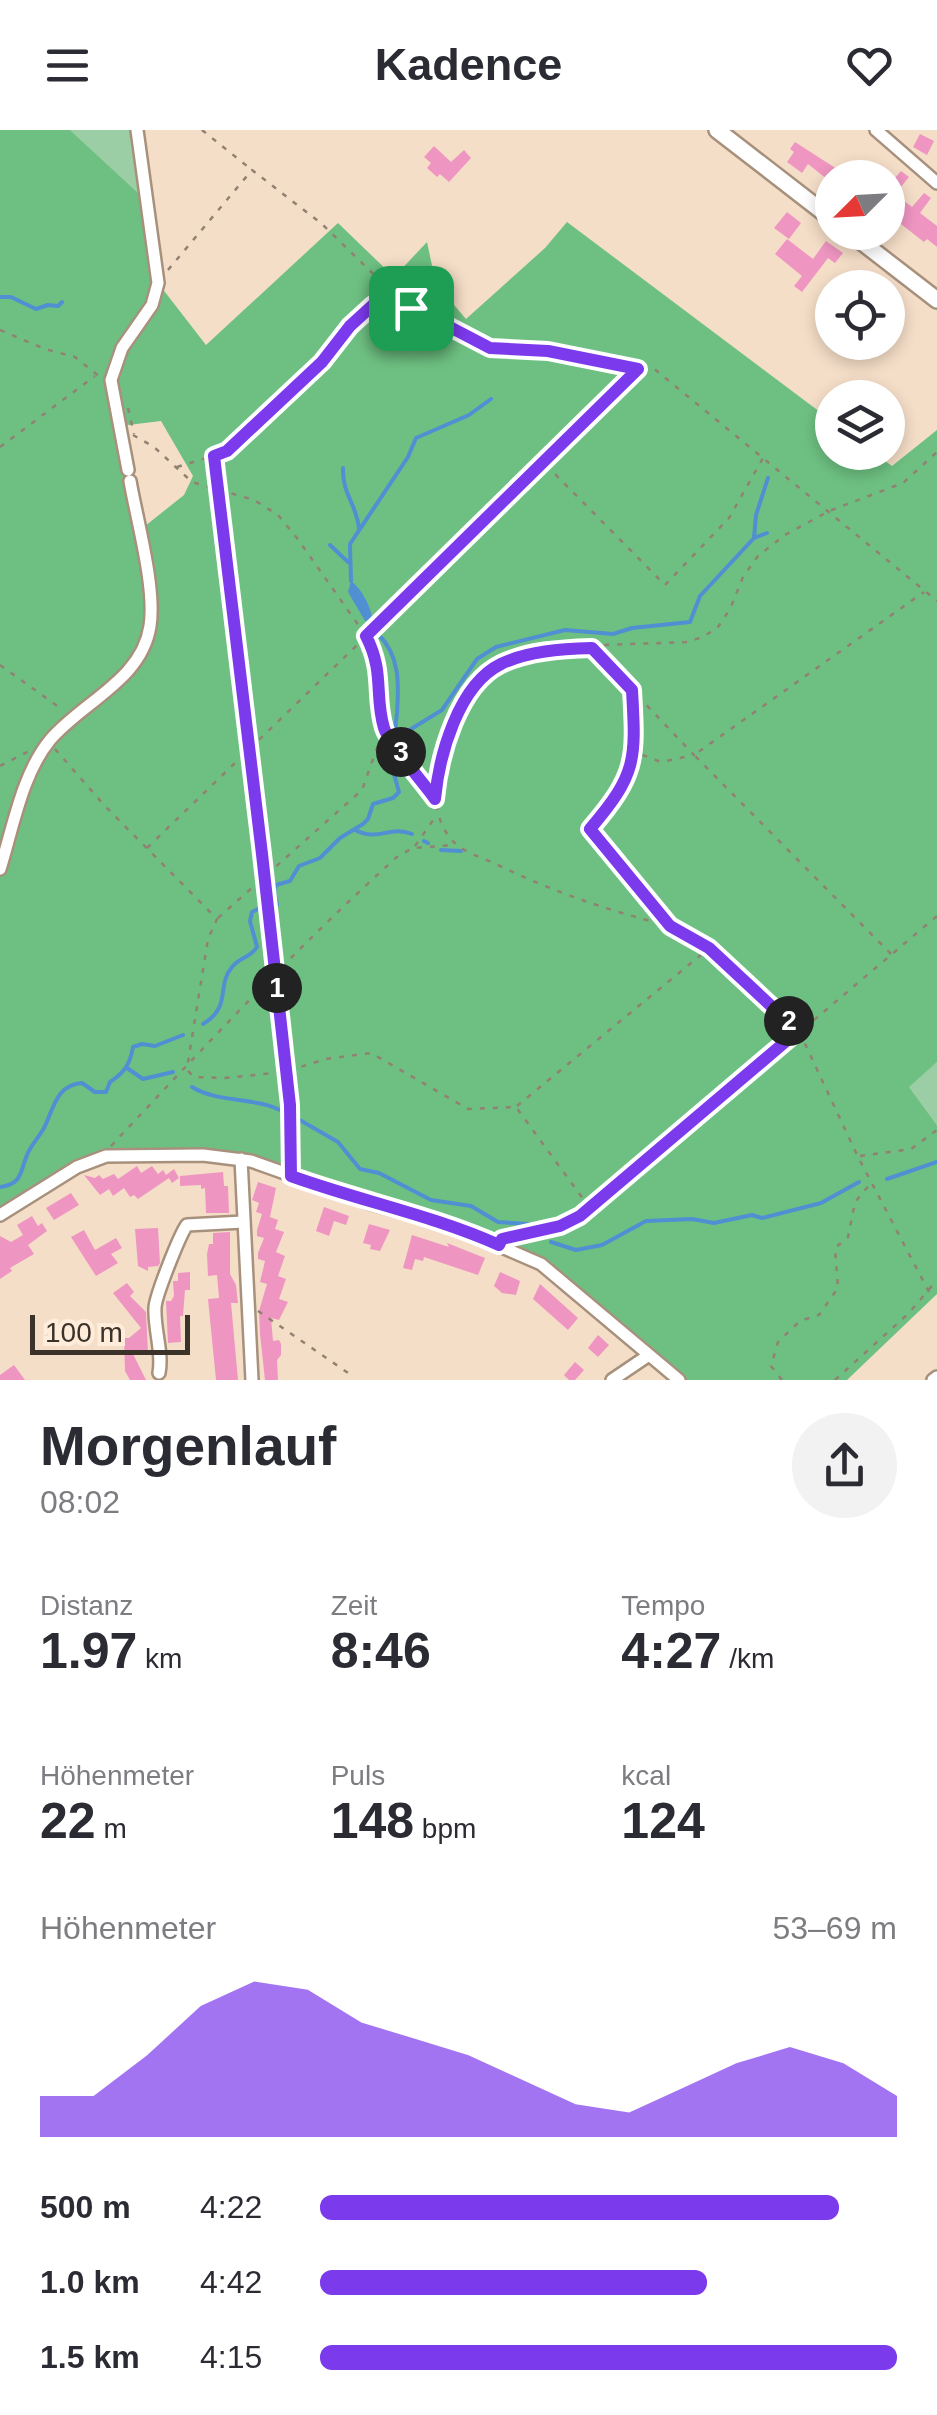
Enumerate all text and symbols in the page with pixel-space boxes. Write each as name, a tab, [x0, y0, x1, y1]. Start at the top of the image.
icon: menu	[40, 38, 95, 93]
icon: heart	[842, 38, 897, 93]
text: Kadence	[375, 39, 562, 90]
north arrow	[815, 160, 905, 250]
map controls	[815, 160, 905, 470]
pin	[369, 266, 454, 351]
button: locate	[815, 270, 905, 360]
icon: arrive	[384, 281, 439, 336]
button: layers	[815, 380, 905, 470]
pin: 3	[376, 727, 426, 777]
text: 3	[393, 736, 409, 767]
pin: 1	[252, 963, 302, 1013]
text: 1	[269, 972, 285, 1003]
pin: 2	[764, 996, 814, 1046]
text: 2	[781, 1005, 797, 1036]
scale bar	[30, 1310, 190, 1354]
text: 100 m	[45, 1317, 123, 1348]
button: share	[792, 1413, 897, 1518]
text: Morgenlauf	[40, 1415, 336, 1477]
text: 08:02	[40, 1484, 120, 1520]
text: Distanz	[40, 1590, 133, 1621]
text: Zeit	[331, 1590, 377, 1621]
text: Tempo	[621, 1590, 705, 1621]
text: 1.97	[40, 1623, 137, 1679]
text: 8:46	[331, 1623, 431, 1679]
text: 4:27	[621, 1623, 721, 1679]
text: km	[137, 1643, 182, 1674]
text: /km	[721, 1643, 774, 1674]
text: Höhenmeter	[40, 1760, 194, 1791]
text: Puls	[331, 1760, 385, 1791]
text: kcal	[621, 1760, 671, 1791]
text: 22	[40, 1793, 96, 1849]
text: 148	[331, 1793, 414, 1849]
text: 124	[621, 1793, 705, 1849]
text: m	[96, 1813, 127, 1844]
text: bpm	[414, 1813, 476, 1844]
text: Höhenmeter	[40, 1910, 216, 1946]
text: 53–69 m	[772, 1910, 897, 1946]
text: 500 m	[40, 2189, 131, 2225]
text: 4:22	[200, 2189, 262, 2225]
text: 1.0 km	[40, 2264, 140, 2300]
text: 4:42	[200, 2264, 262, 2300]
text: 1.5 km	[40, 2339, 140, 2375]
text: 4:15	[200, 2339, 262, 2375]

